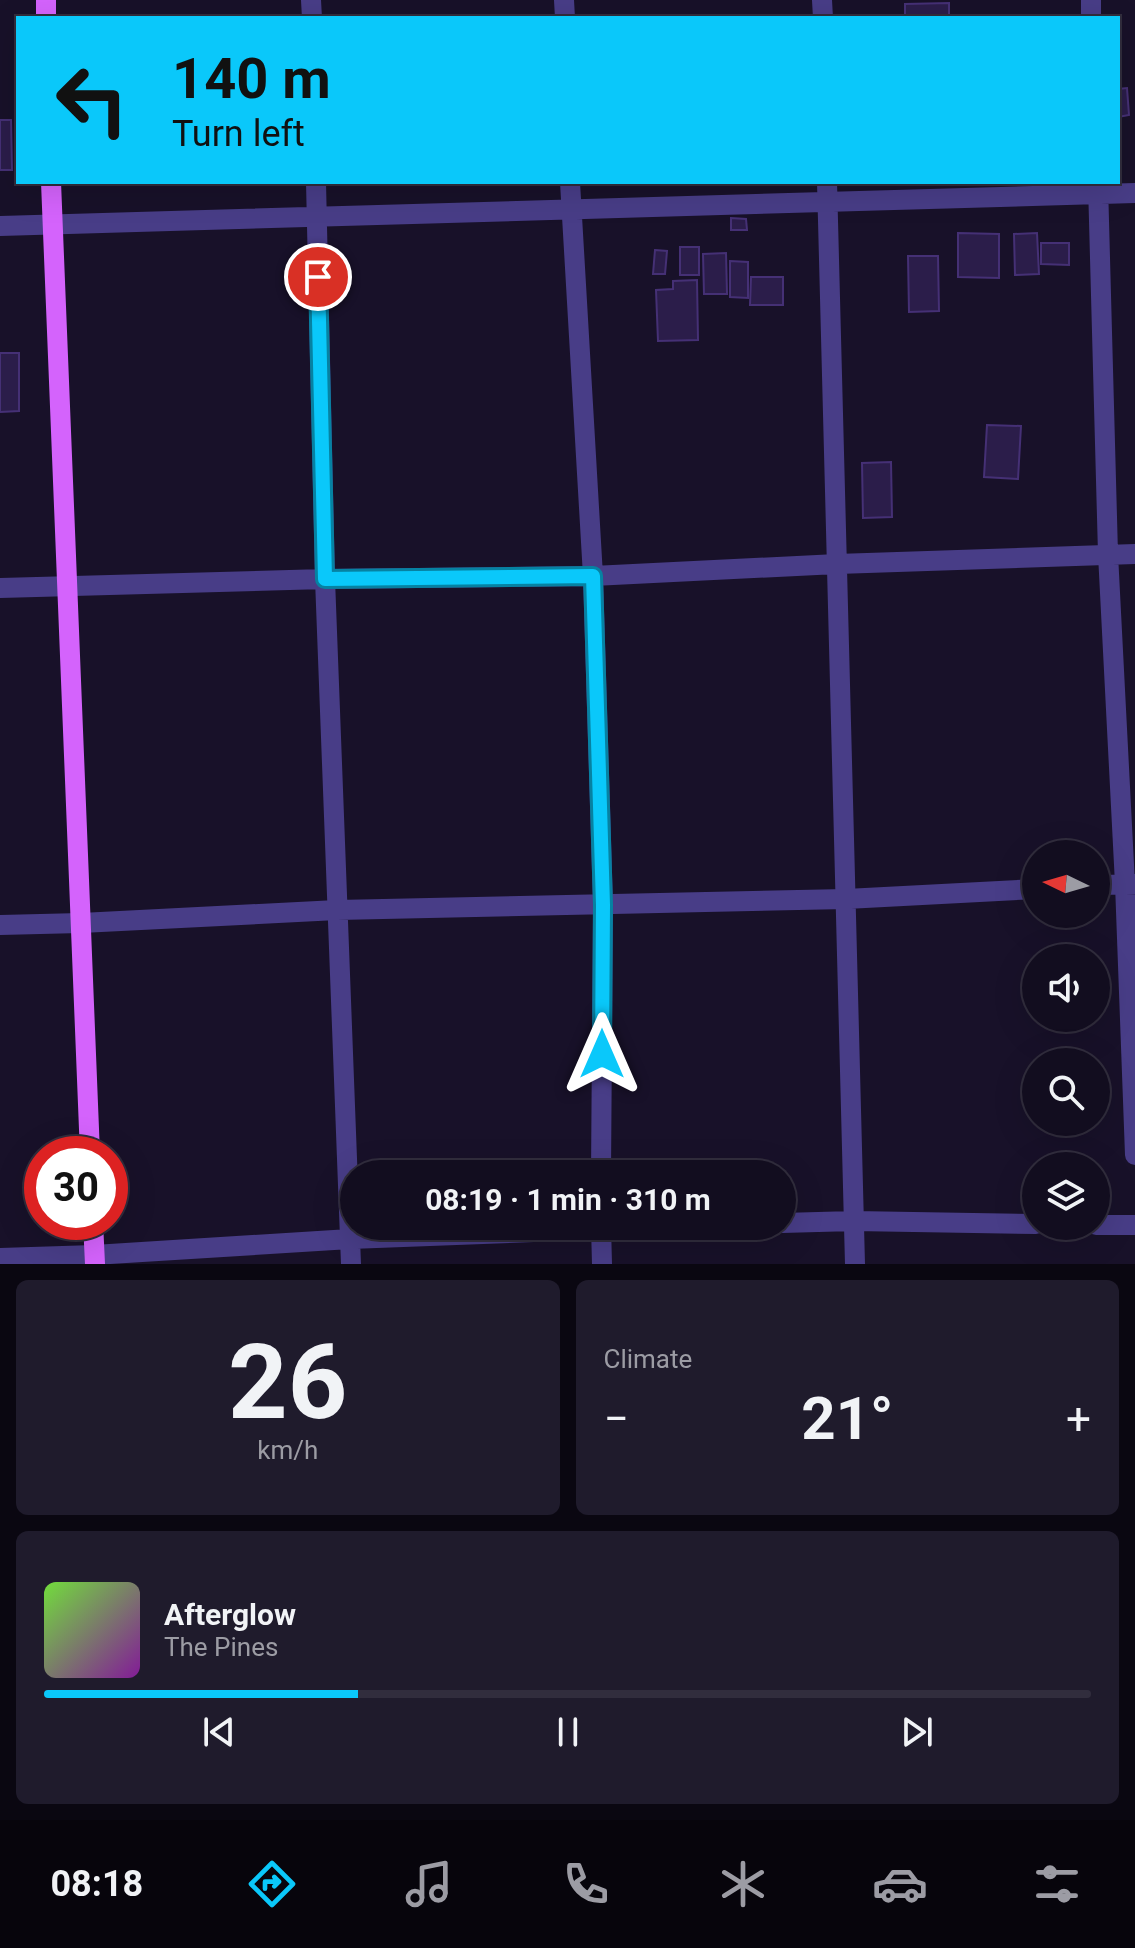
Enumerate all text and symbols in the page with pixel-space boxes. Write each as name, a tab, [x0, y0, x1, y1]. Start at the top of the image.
text: 140 m	[172, 46, 331, 112]
icon: left	[40, 48, 144, 152]
text: Turn left	[172, 113, 305, 155]
pin	[284, 243, 352, 311]
icon: arrive	[296, 255, 340, 299]
north arrow	[1022, 840, 1110, 928]
map controls	[1022, 840, 1110, 1240]
button: sound	[1022, 944, 1110, 1032]
position arrow	[560, 1012, 644, 1096]
button: search	[1022, 1048, 1110, 1136]
speed limit sign: 30	[24, 1136, 128, 1240]
button: layers	[1022, 1152, 1110, 1240]
text: 08:19 · 1 min · 310 m	[425, 1182, 711, 1217]
text: 26	[228, 1322, 347, 1443]
text: Climate	[604, 1344, 692, 1374]
text: 21°	[801, 1383, 893, 1454]
text: −	[604, 1393, 629, 1445]
text: +	[1066, 1393, 1091, 1445]
text: km/h	[257, 1435, 318, 1465]
text: Afterglow	[164, 1597, 296, 1632]
text: The Pines	[164, 1632, 278, 1662]
icon: previous	[197, 1710, 241, 1754]
icon: pause	[546, 1710, 590, 1754]
icon: next	[895, 1710, 939, 1754]
icon: directions	[244, 1856, 300, 1912]
icon: music	[401, 1856, 457, 1912]
icon: phone	[558, 1856, 614, 1912]
icon: climate	[715, 1856, 771, 1912]
icon: car	[872, 1856, 928, 1912]
icon: filters	[1029, 1856, 1085, 1912]
text: 08:18	[50, 1863, 143, 1905]

